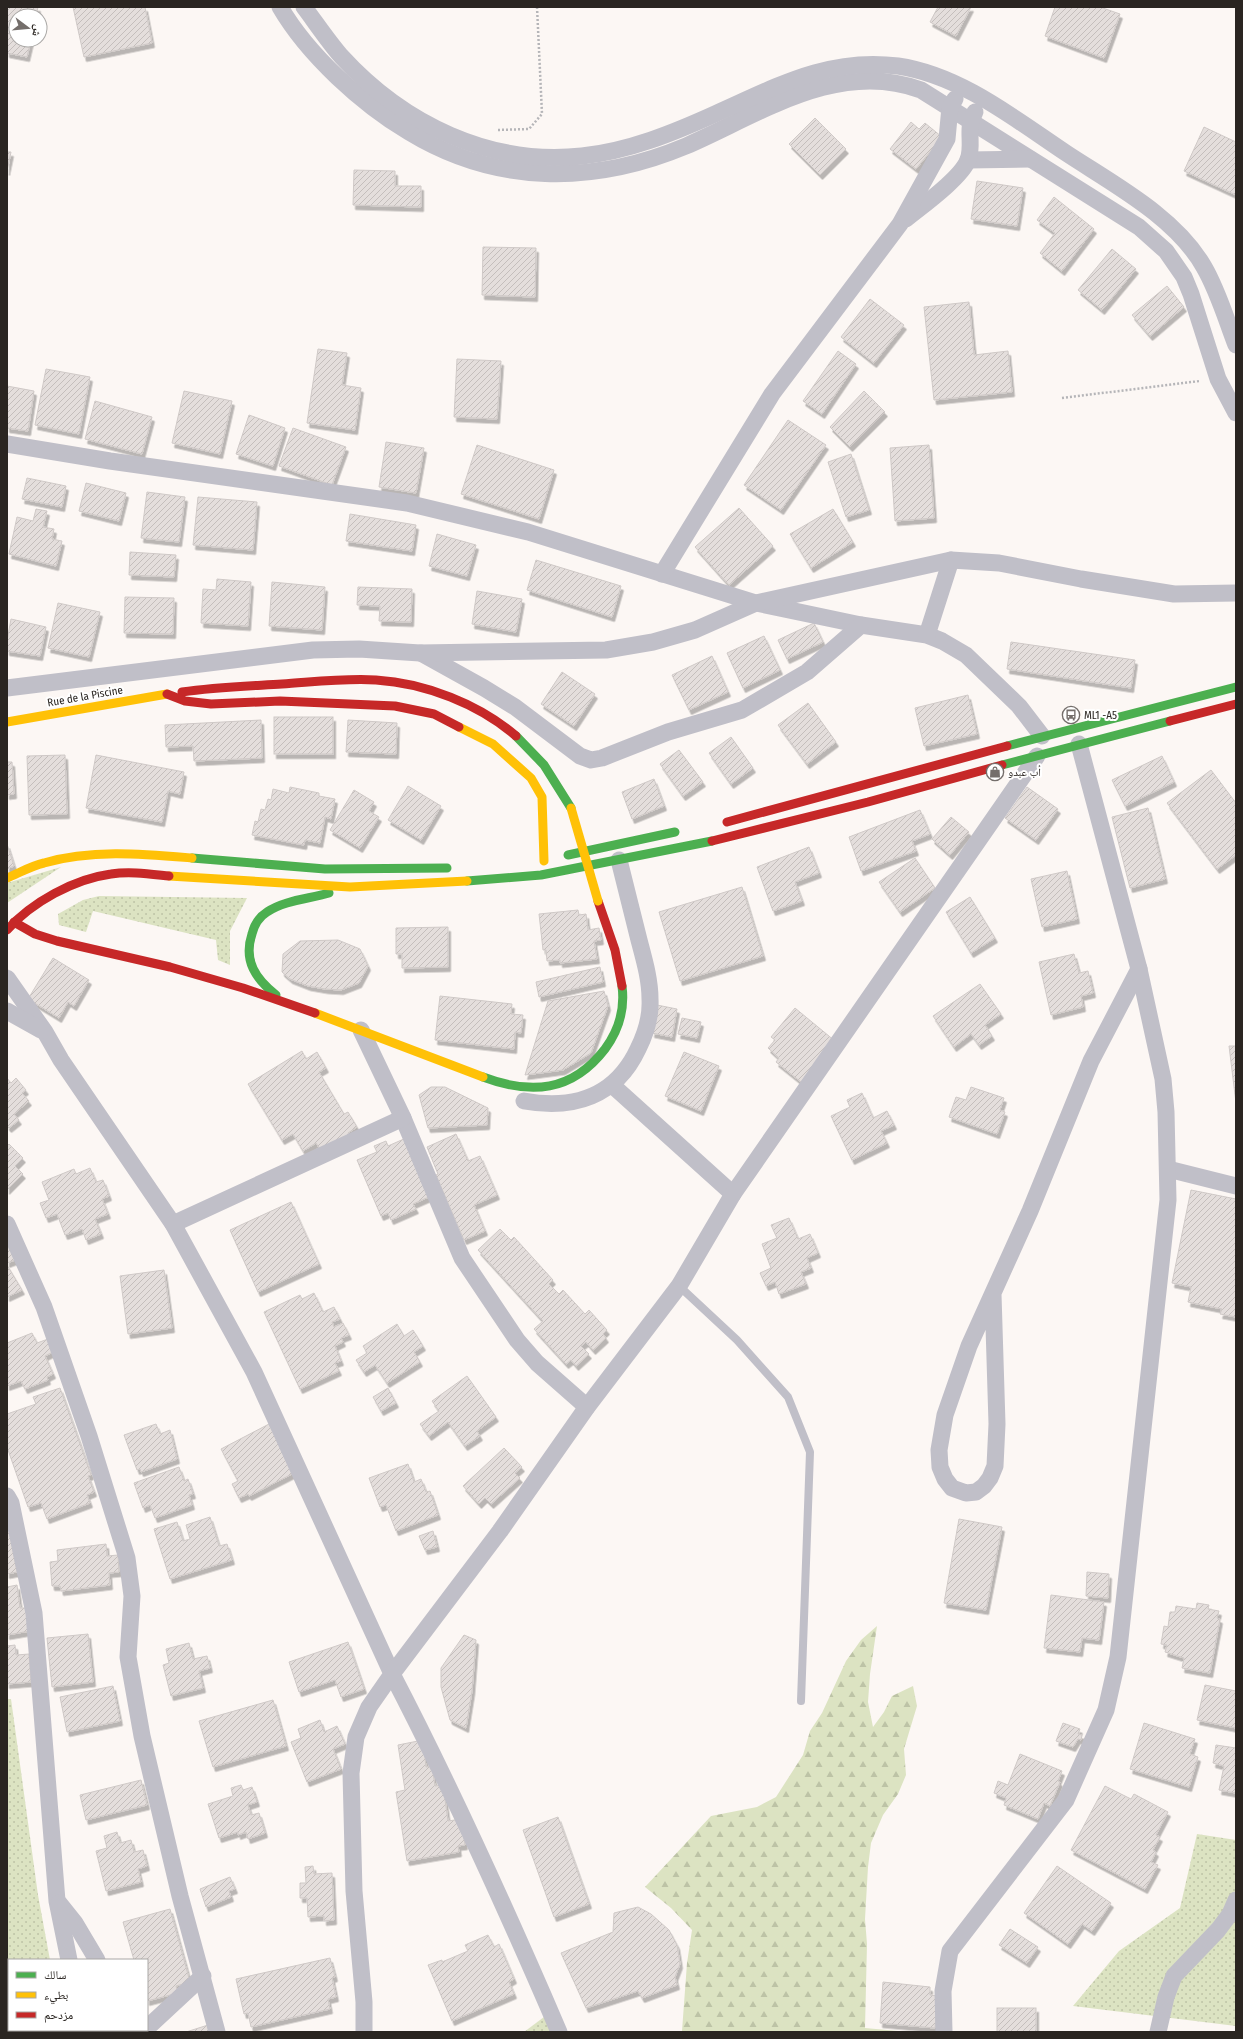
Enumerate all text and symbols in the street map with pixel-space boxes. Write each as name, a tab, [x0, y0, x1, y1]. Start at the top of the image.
north arrow	[8, 8, 48, 48]
text: ش	[28, 23, 45, 38]
street label: Rue de la Piscine	[46, 683, 124, 710]
bus stop icon: ML1 -A5	[1061, 705, 1081, 725]
place label: ML1 -A5	[1084, 709, 1117, 722]
shop icon: أب عبدو	[985, 762, 1005, 782]
place label: أب عبدو	[1008, 765, 1041, 779]
legend	[8, 1959, 148, 2031]
text: سالك	[44, 1968, 66, 1982]
text: بطيء	[44, 1988, 68, 2005]
text: مزدحم	[44, 2008, 73, 2023]

